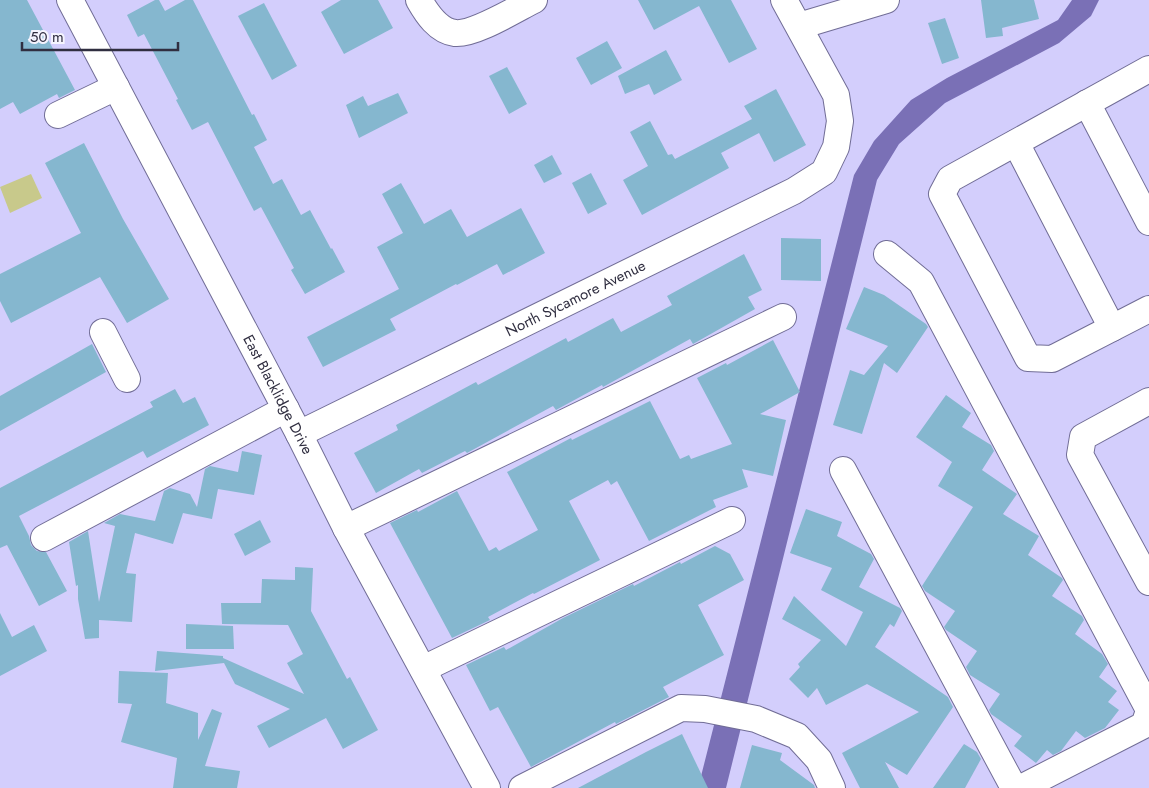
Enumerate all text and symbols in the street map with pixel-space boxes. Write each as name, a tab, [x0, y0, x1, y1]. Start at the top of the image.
scale bar	[22, 20, 179, 52]
text: 50 m	[30, 26, 64, 48]
street label: North Sycamore Avenue	[502, 254, 650, 342]
street label: East Blacklidge Drive	[237, 331, 319, 458]

